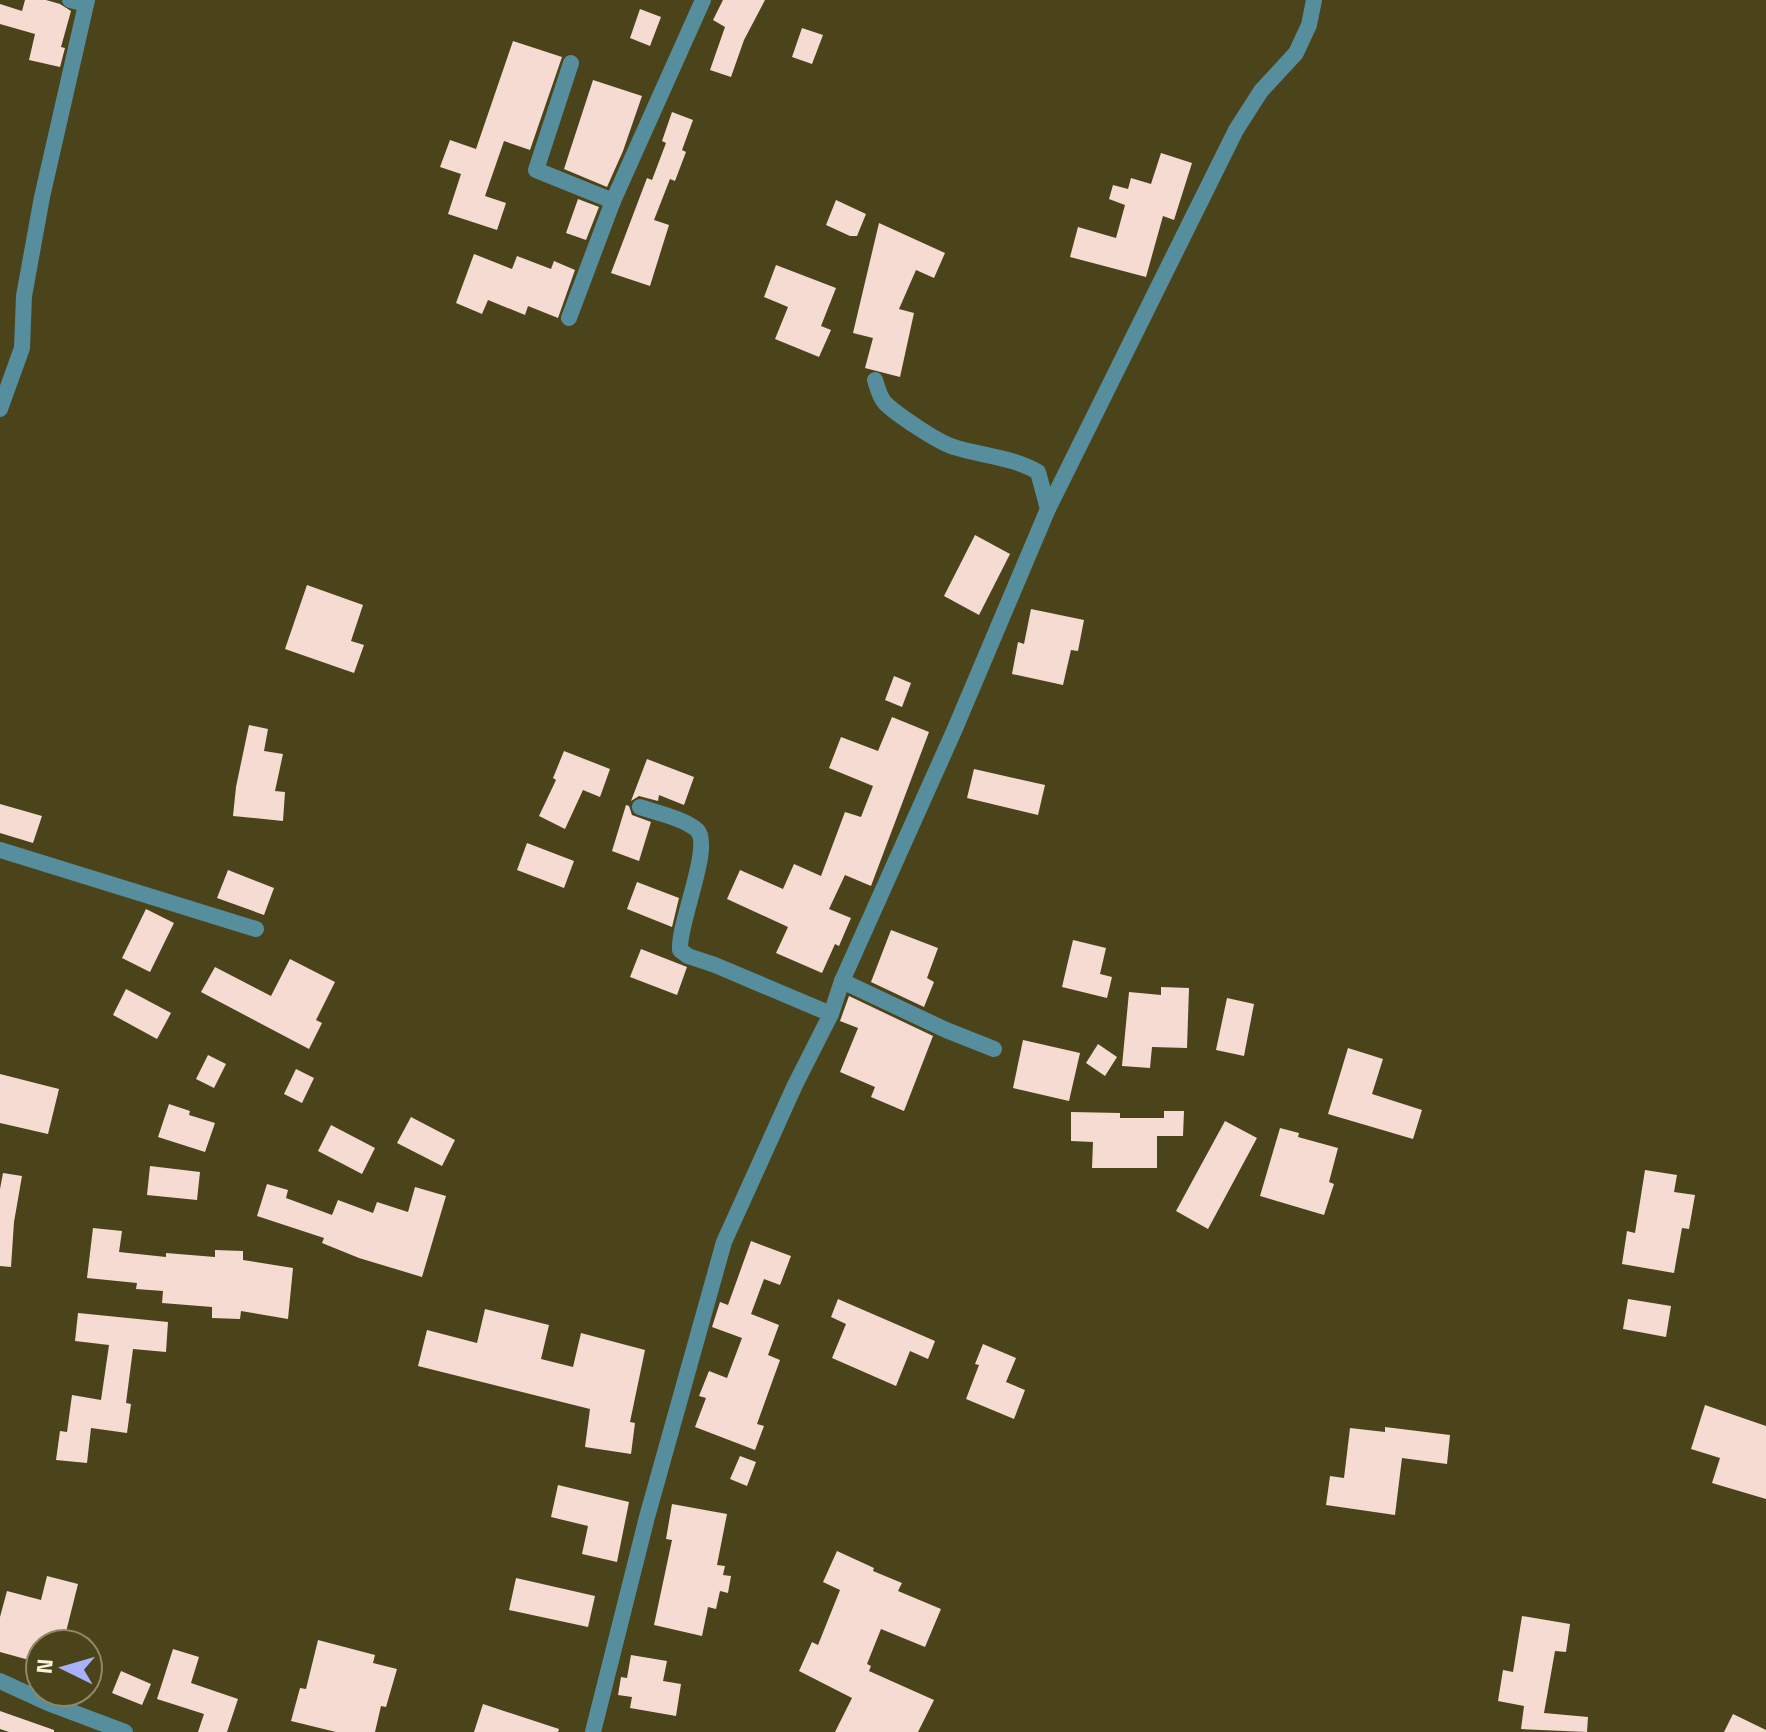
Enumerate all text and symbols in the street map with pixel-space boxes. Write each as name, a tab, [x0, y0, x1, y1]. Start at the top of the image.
north arrow	[24, 1628, 104, 1708]
text: N	[26, 1657, 62, 1675]

